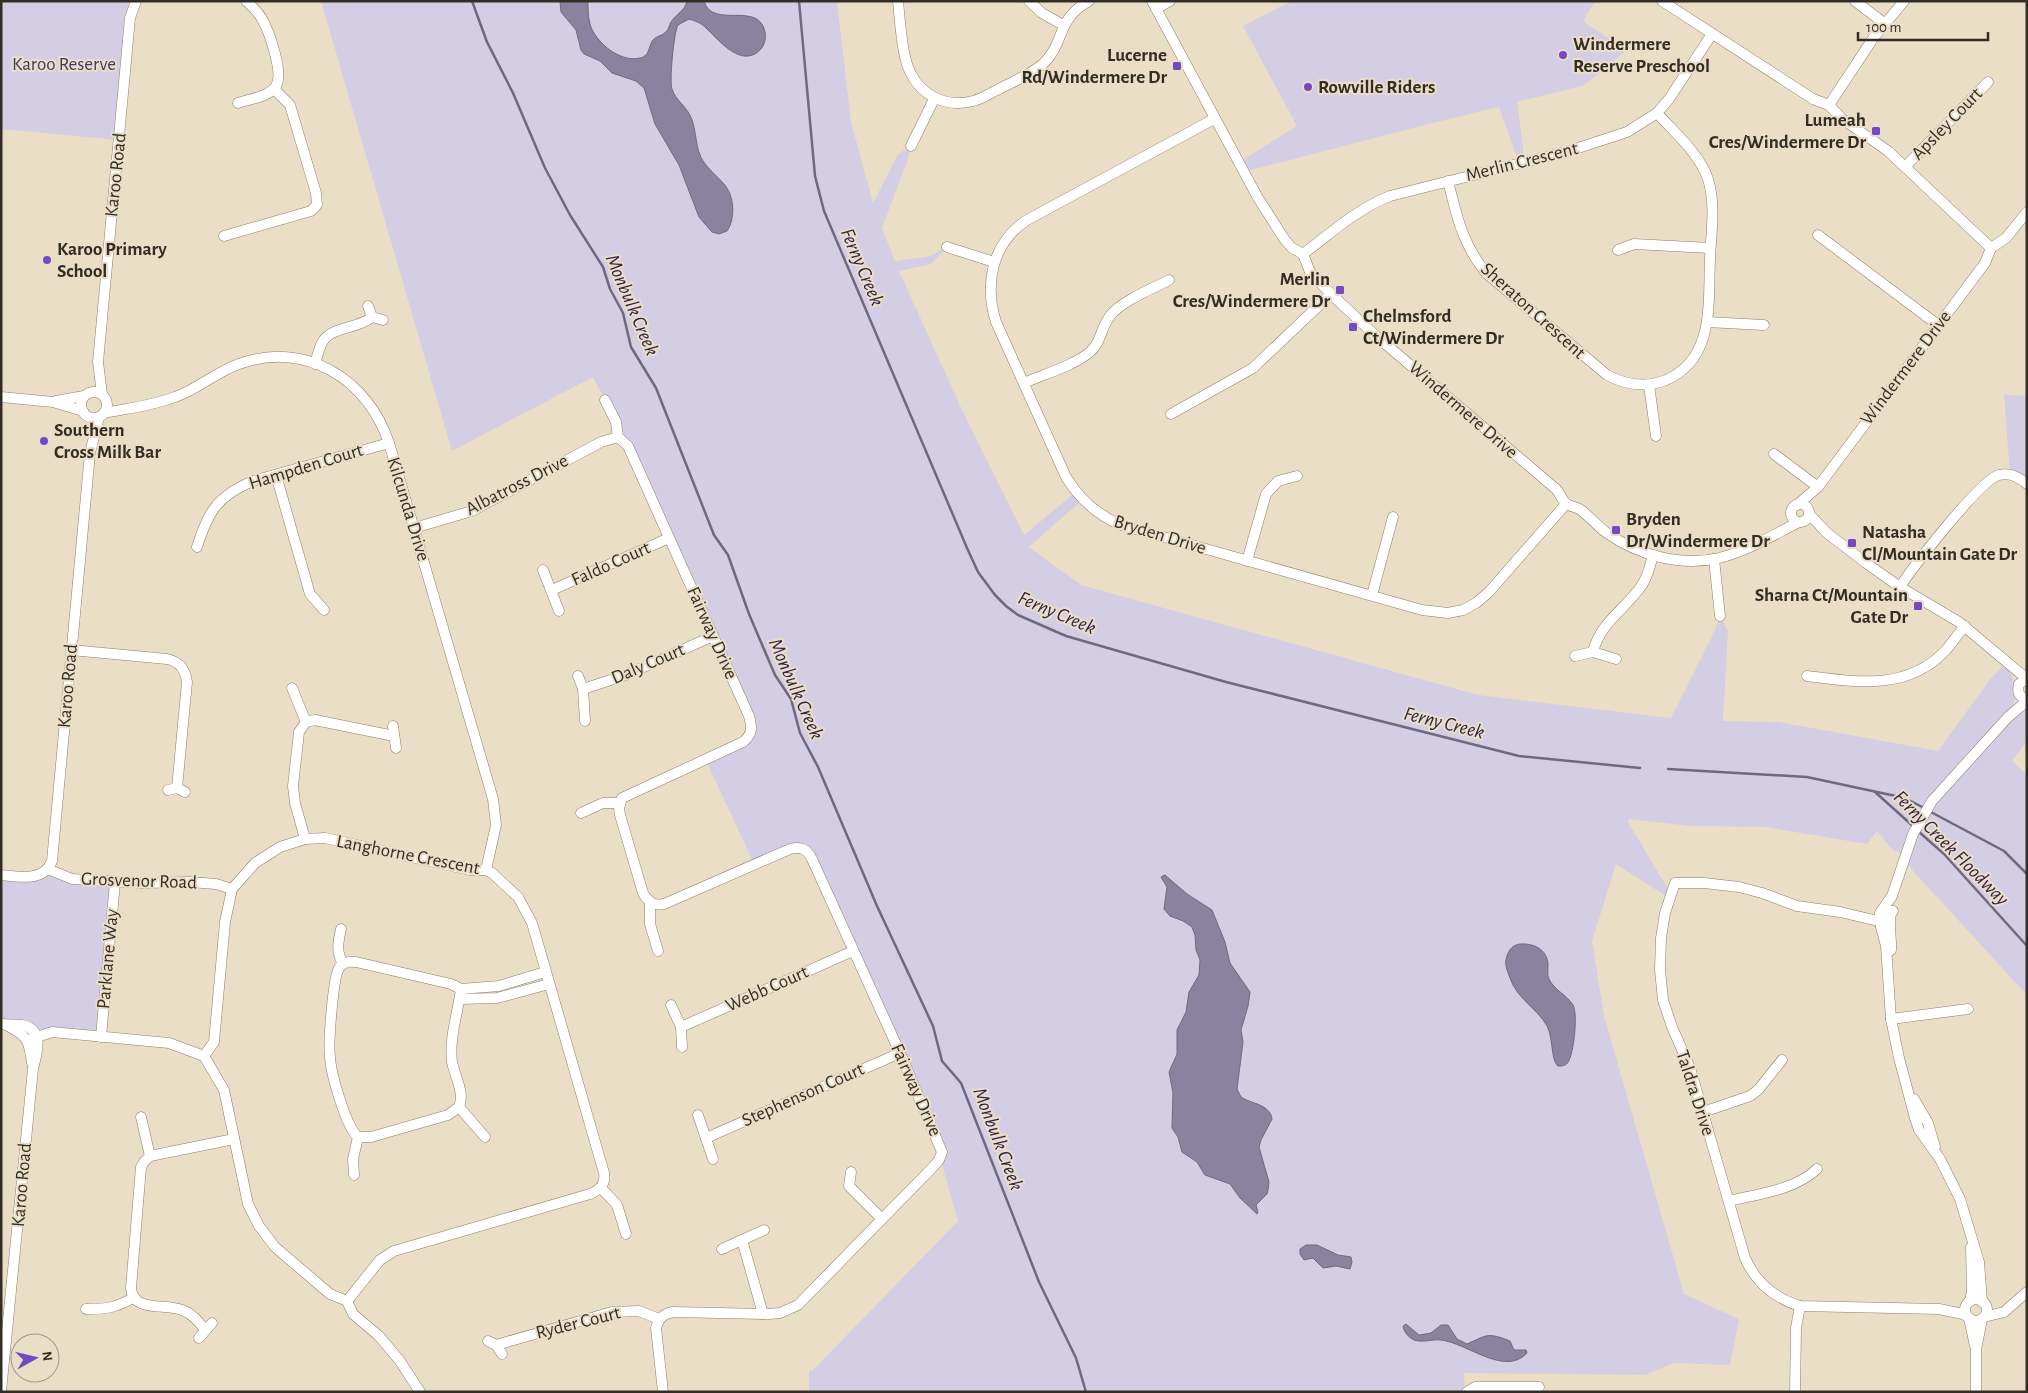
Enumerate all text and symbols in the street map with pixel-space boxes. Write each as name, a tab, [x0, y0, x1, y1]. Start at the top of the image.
scale bar	[1858, 10, 1988, 42]
text: 100 m	[1866, 20, 1901, 35]
place label: Windermere Reserve Preschool	[1573, 35, 1710, 76]
place label: Lucerne Rd/Windermere Dr	[1022, 46, 1167, 87]
marker: Windermere Reserve Preschool	[1557, 49, 1569, 61]
park label: Karoo Reserve	[12, 55, 116, 74]
marker: Lucerne Rd/Windermere Dr	[1171, 60, 1183, 72]
place label: Rowville Riders	[1318, 78, 1435, 97]
marker: Rowville Riders	[1302, 81, 1314, 93]
street label: Apsley Court	[1908, 84, 1986, 164]
place label: Lumeah Cres/Windermere Dr	[1709, 111, 1866, 152]
marker: Lumeah Cres/Windermere Dr	[1870, 125, 1882, 137]
street label: Karoo Road	[102, 132, 130, 218]
street label: Merlin Crescent	[1464, 139, 1580, 185]
water label: Ferny Creek	[837, 225, 887, 309]
place label: Karoo Primary School	[57, 240, 167, 281]
water label: Monbulk Creek	[602, 251, 662, 359]
marker: Karoo Primary School	[41, 254, 53, 266]
street label: Sheraton Crescent	[1477, 259, 1589, 363]
place label: Merlin Cres/Windermere Dr	[1173, 270, 1330, 311]
marker: Merlin Cres/Windermere Dr	[1334, 284, 1346, 296]
place label: Chelmsford Ct/Windermere Dr	[1363, 307, 1504, 348]
street label: Windermere Drive	[1857, 307, 1955, 429]
marker: Chelmsford Ct/Windermere Dr	[1347, 321, 1359, 333]
street label: Windermere Drive	[1405, 358, 1521, 462]
place label: Southern Cross Milk Bar	[54, 421, 161, 462]
marker: Southern Cross Milk Bar	[38, 435, 50, 447]
street label: Hampden Court	[247, 441, 365, 493]
street label: Albatross Drive	[463, 451, 571, 519]
street label: Kilcunda Drive	[383, 455, 433, 563]
place label: Bryden Dr/Windermere Dr	[1626, 510, 1770, 551]
street label: Bryden Drive	[1112, 512, 1208, 558]
place label: Natasha Cl/Mountain Gate Dr	[1862, 523, 2018, 564]
marker: Bryden Dr/Windermere Dr	[1610, 524, 1622, 536]
marker: Natasha Cl/Mountain Gate Dr	[1846, 537, 1858, 549]
street label: Faldo Court	[569, 538, 653, 590]
street label: Fairway Drive	[683, 584, 741, 682]
place label: Sharna Ct/Mountain Gate Dr	[1755, 586, 1908, 627]
water label: Ferny Creek	[1015, 588, 1099, 638]
marker: Sharna Ct/Mountain Gate Dr	[1912, 600, 1924, 612]
water label: Monbulk Creek	[765, 636, 827, 742]
street label: Daly Court	[609, 640, 687, 688]
street label: Karoo Road	[55, 643, 81, 729]
water label: Ferny Creek	[1402, 703, 1486, 743]
water label: Ferny Creek Floodway	[1890, 787, 2013, 910]
street label: Langhorne Crescent	[335, 832, 481, 878]
street label: Grosvenor Road	[81, 869, 197, 893]
street label: Parklane Way	[94, 908, 122, 1010]
street label: Webb Court	[723, 962, 811, 1016]
street label: Fairway Drive	[887, 1041, 945, 1139]
street label: Taldra Drive	[1672, 1048, 1718, 1138]
street label: Stephenson Court	[739, 1060, 867, 1130]
water label: Monbulk Creek	[969, 1085, 1027, 1193]
street label: Karoo Road	[9, 1142, 35, 1228]
street label: Ryder Court	[534, 1303, 622, 1343]
north arrow	[10, 1333, 60, 1383]
text: N	[39, 1351, 54, 1362]

